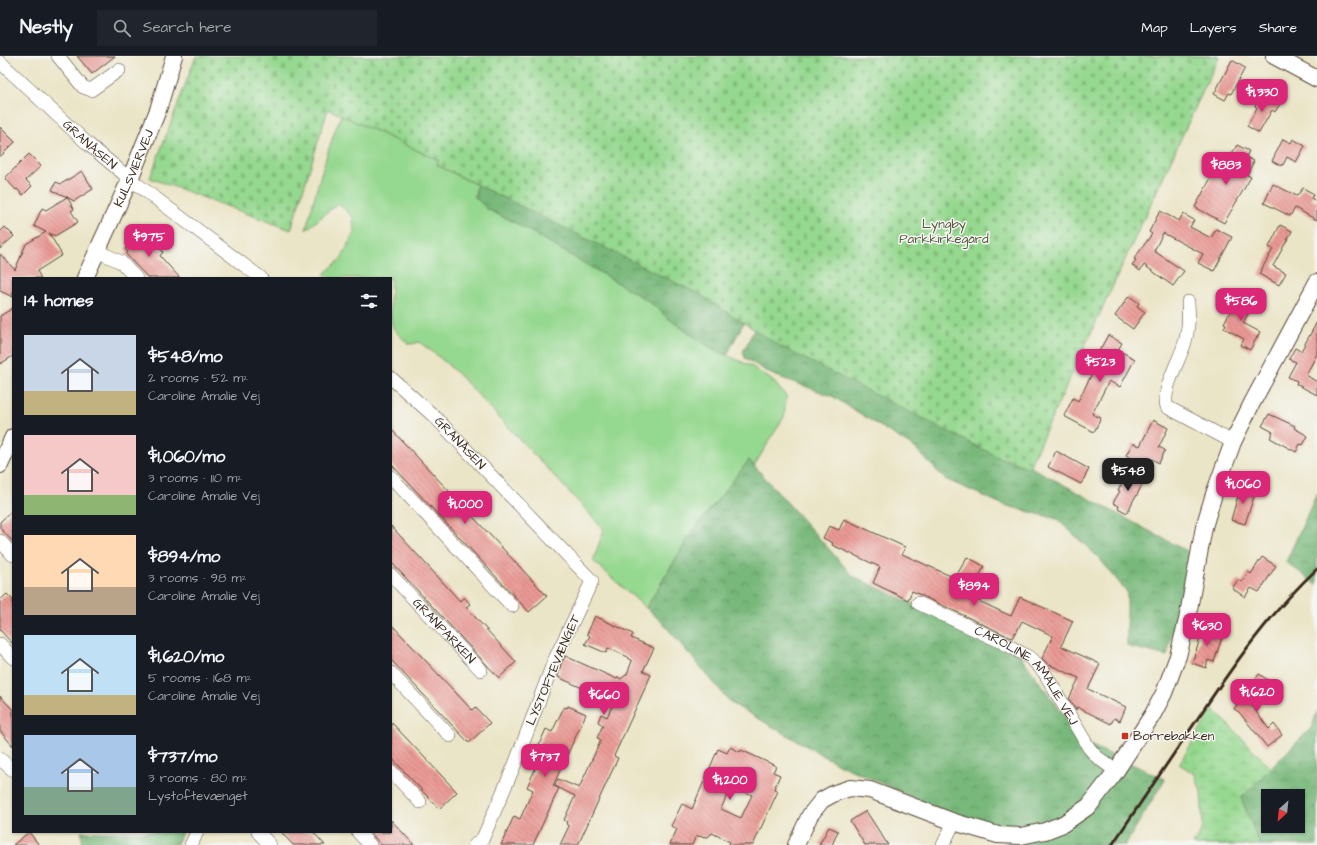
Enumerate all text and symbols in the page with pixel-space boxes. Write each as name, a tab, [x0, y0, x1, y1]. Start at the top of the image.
search box	[97, 10, 377, 46]
text: Nestly	[20, 14, 73, 41]
icon: search	[111, 17, 133, 39]
text: Search here	[143, 17, 231, 38]
text: Map	[1141, 18, 1168, 38]
text: Layers	[1190, 18, 1237, 38]
text: Share	[1259, 18, 1297, 38]
pin: $1,330	[1229, 79, 1295, 113]
text: $1,330	[1246, 83, 1278, 101]
street label: GRANÅSEN	[58, 116, 121, 174]
street label: KULSVIERVEJ	[109, 127, 158, 210]
pin: $883	[1202, 152, 1250, 186]
text: $883	[1211, 156, 1241, 174]
park label: Lyngby Parkkirkegård	[899, 215, 989, 249]
pin: $975	[125, 224, 173, 258]
text: $975	[133, 228, 165, 246]
pin: $586	[1217, 288, 1265, 322]
text: 14 homes	[24, 289, 94, 313]
icon: filters	[358, 290, 380, 312]
text: $586	[1224, 292, 1258, 310]
text: $548/mo	[148, 345, 223, 369]
pin: $523	[1076, 349, 1124, 383]
icon: home	[56, 351, 104, 399]
text: $523	[1085, 353, 1115, 371]
text: 2 rooms · 52 m²	[148, 369, 248, 387]
text: Caroline Amalie Vej	[148, 387, 260, 405]
street label: GRANÅSEN	[430, 413, 490, 474]
text: $1,060/mo	[148, 445, 225, 469]
icon: home	[56, 451, 104, 499]
pin: $548	[1104, 458, 1152, 492]
text: $548	[1111, 462, 1145, 480]
text: 3 rooms · 110 m²	[148, 469, 242, 487]
pin: $1,060	[1210, 471, 1276, 505]
text: $1,060	[1225, 475, 1261, 493]
text: Caroline Amalie Vej	[148, 487, 260, 505]
pin: $1,000	[432, 491, 498, 525]
text: $1,000	[447, 495, 483, 513]
text: $894/mo	[148, 545, 220, 569]
icon: home	[56, 551, 104, 599]
text: 3 rooms · 98 m²	[148, 569, 247, 587]
pin: $894	[950, 573, 998, 607]
text: $894	[958, 577, 990, 595]
text: Caroline Amalie Vej	[148, 587, 260, 605]
street label: GRANPARKEN	[408, 594, 480, 668]
street label: LYSTOFTEVÆNGET	[522, 611, 585, 728]
pin: $630	[1183, 613, 1231, 647]
text: $630	[1192, 617, 1222, 635]
street label: CAROLINE AMALIE VEJ	[971, 621, 1082, 728]
text: $1,620/mo	[148, 645, 224, 669]
icon: home	[56, 651, 104, 699]
text: 5 rooms · 168 m²	[148, 669, 252, 687]
pin: $1,620	[1224, 679, 1290, 713]
pin: $660	[580, 682, 628, 716]
text: $1,620	[1239, 683, 1275, 701]
text: $660	[588, 686, 620, 704]
text: Caroline Amalie Vej	[148, 687, 260, 705]
place label: Borrebakken	[1133, 727, 1215, 745]
marker: Borrebakken	[1120, 731, 1130, 741]
pin: $737	[521, 744, 569, 778]
text: $737/mo	[148, 745, 218, 769]
text: $737	[530, 748, 560, 766]
icon: home	[56, 751, 104, 799]
pin: $1,200	[697, 767, 763, 801]
text: 3 rooms · 80 m²	[148, 769, 247, 787]
text: $1,200	[712, 771, 748, 789]
text: Lystoftevænget	[148, 787, 247, 805]
north arrow	[1261, 789, 1305, 833]
map controls	[1261, 789, 1305, 833]

